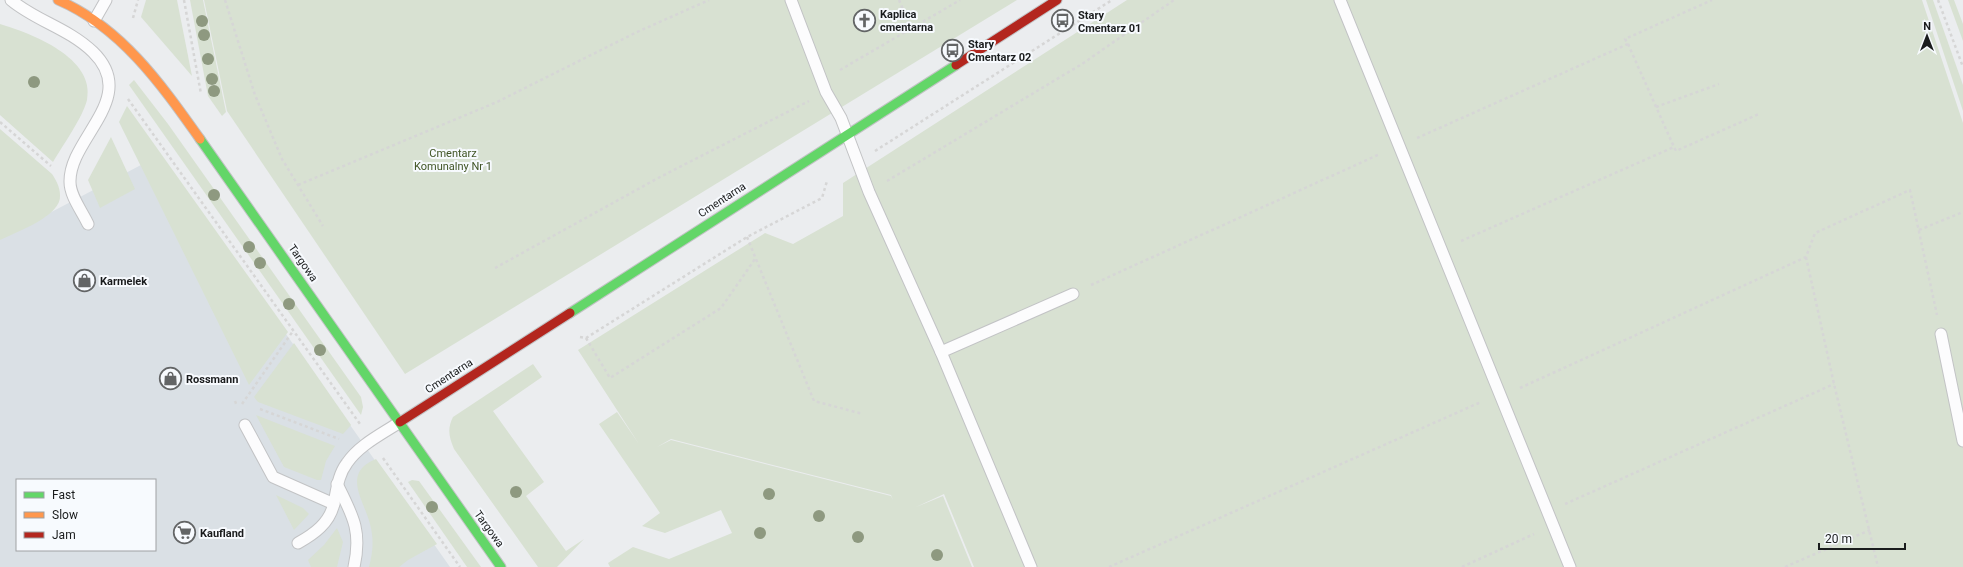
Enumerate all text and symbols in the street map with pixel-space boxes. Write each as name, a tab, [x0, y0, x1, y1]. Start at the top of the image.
church icon: Kaplica cmentarna	[852, 7, 878, 33]
place label: Kaplica cmentarna	[880, 8, 933, 34]
bus stop icon: Stary Cmentarz 01	[1049, 8, 1075, 34]
place label: Stary Cmentarz 01	[1078, 9, 1141, 35]
north arrow	[1907, 16, 1947, 56]
text: N	[1923, 20, 1931, 33]
bus stop icon: Stary Cmentarz 02	[939, 37, 965, 63]
place label: Stary Cmentarz 02	[968, 38, 1031, 64]
park label: Cmentarz Komunalny Nr 1	[414, 147, 492, 173]
street label: Cmentarna	[696, 180, 748, 220]
street label: Targowa	[286, 242, 320, 284]
shop icon: Karmelek	[71, 268, 97, 294]
place label: Karmelek	[100, 275, 147, 288]
street label: Cmentarna	[423, 356, 475, 396]
shop icon: Rossmann	[157, 366, 183, 392]
place label: Rossmann	[186, 373, 238, 386]
legend	[16, 479, 156, 551]
text: Fast	[52, 488, 75, 502]
text: Slow	[52, 508, 78, 522]
street label: Targowa	[471, 508, 507, 550]
supermarket icon: Kaufland	[171, 520, 197, 546]
scale bar	[1819, 525, 1905, 551]
place label: Kaufland	[200, 527, 244, 540]
text: Jam	[52, 528, 76, 542]
text: 20 m	[1825, 532, 1852, 546]

